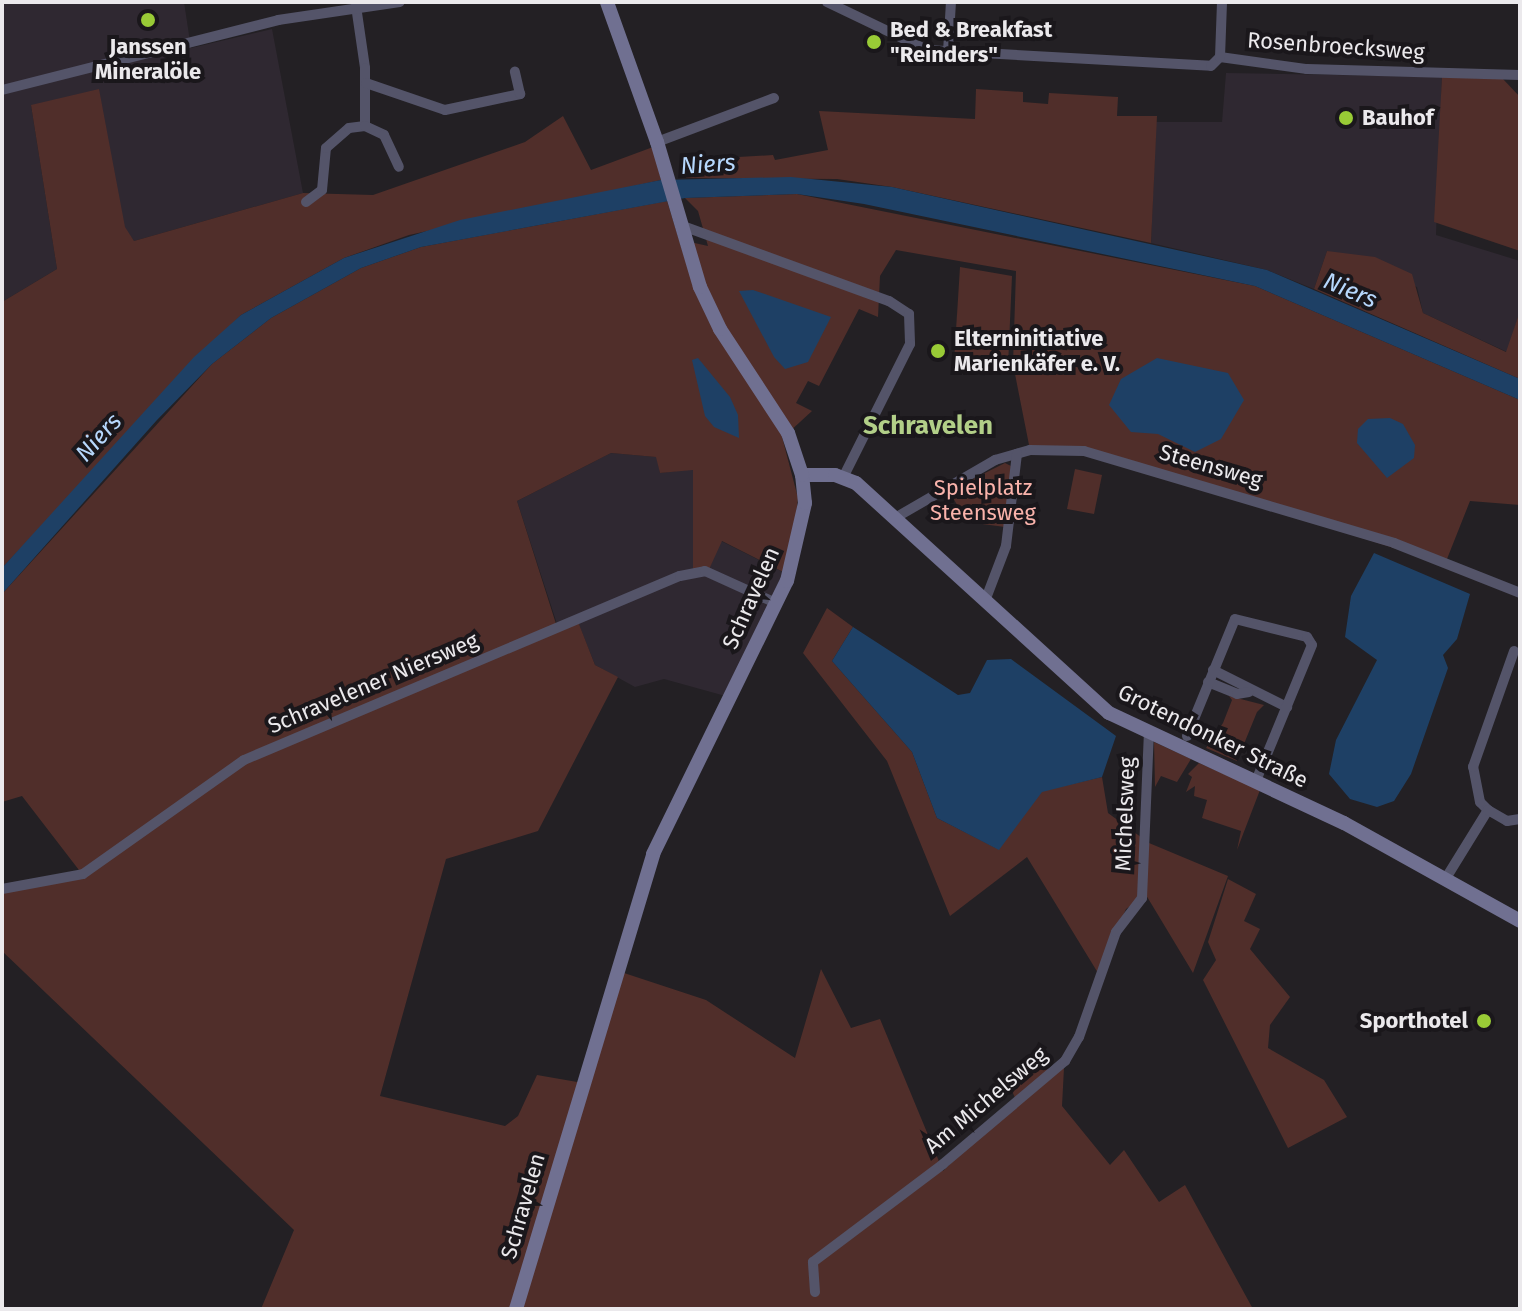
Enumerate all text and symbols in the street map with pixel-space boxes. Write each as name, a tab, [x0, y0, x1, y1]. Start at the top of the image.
marker: Janssen Mineralöle	[139, 11, 157, 29]
place label: Bed & Breakfast "Reinders"	[890, 16, 1052, 68]
street label: Rosenbroecksweg	[1246, 27, 1426, 65]
place label: Janssen Mineralöle	[95, 33, 201, 84]
marker: Bed & Breakfast "Reinders"	[865, 33, 883, 51]
place label: Bauhof	[1362, 105, 1434, 131]
marker: Bauhof	[1337, 109, 1355, 127]
water label: Niers	[679, 149, 737, 181]
water label: Niers	[1319, 267, 1381, 315]
place label: Elterninitiative Marienkäfer e. V.	[954, 325, 1120, 376]
marker: Elterninitiative Marienkäfer e. V.	[929, 342, 947, 360]
water label: Niers	[70, 408, 128, 468]
district label: Schravelen	[863, 410, 993, 442]
street label: Steensweg	[1157, 439, 1265, 493]
park label: Spielplatz Steensweg	[930, 474, 1036, 526]
street label: Schravelen	[717, 543, 785, 653]
street label: Schravelener Niersweg	[264, 627, 482, 739]
street label: Grotendonker Straße	[1114, 679, 1312, 793]
street label: Michelsweg	[1110, 756, 1140, 872]
place label: Sporthotel	[1360, 1008, 1468, 1034]
marker: Sporthotel	[1475, 1012, 1493, 1030]
street label: Am Michelsweg	[919, 1041, 1053, 1159]
street label: Schravelen	[495, 1150, 551, 1262]

